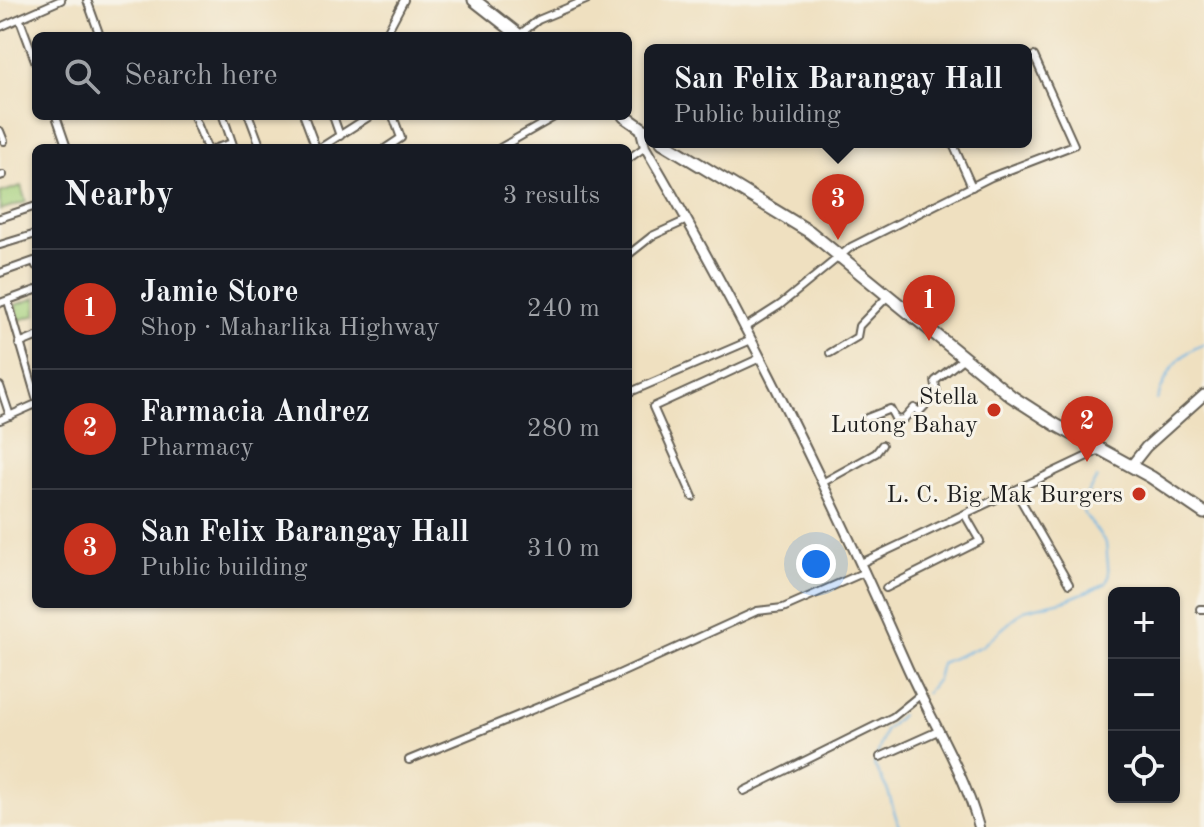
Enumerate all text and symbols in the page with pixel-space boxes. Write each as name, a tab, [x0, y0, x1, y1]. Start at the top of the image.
search box	[32, 32, 632, 120]
popup	[644, 44, 1032, 148]
icon: search	[60, 54, 104, 98]
text: Search here	[124, 61, 278, 91]
text: San Felix Barangay Hall	[673, 65, 1003, 95]
text: Public building	[673, 102, 841, 128]
pin: 3	[812, 174, 864, 240]
text: Nearby	[64, 179, 174, 213]
text: 3 results	[502, 183, 600, 209]
pin: 1	[903, 275, 955, 341]
text: Jamie Store	[140, 278, 299, 308]
text: 1	[82, 296, 98, 322]
text: 240 m	[527, 296, 600, 322]
text: Shop · Maharlika Highway	[140, 315, 440, 341]
place label: Stella Lutong Bahay	[830, 386, 978, 438]
pin: 2	[1061, 396, 1113, 462]
text: Farmacia Andrez	[140, 398, 370, 428]
marker: Stella Lutong Bahay	[985, 401, 1003, 419]
text: 2	[82, 416, 98, 442]
text: 280 m	[527, 416, 600, 442]
text: Pharmacy	[140, 435, 254, 461]
place label: L. C. Big Mak Burgers	[887, 484, 1123, 508]
marker: L. C. Big Mak Burgers	[1130, 485, 1148, 503]
text: San Felix Barangay Hall	[140, 518, 469, 548]
text: 3	[82, 536, 98, 562]
text: 310 m	[527, 536, 600, 562]
your location	[796, 544, 836, 584]
text: Public building	[140, 555, 307, 581]
map controls	[1108, 587, 1180, 803]
button: +	[1108, 587, 1180, 659]
button: −	[1108, 659, 1180, 731]
button: locate	[1108, 731, 1180, 803]

